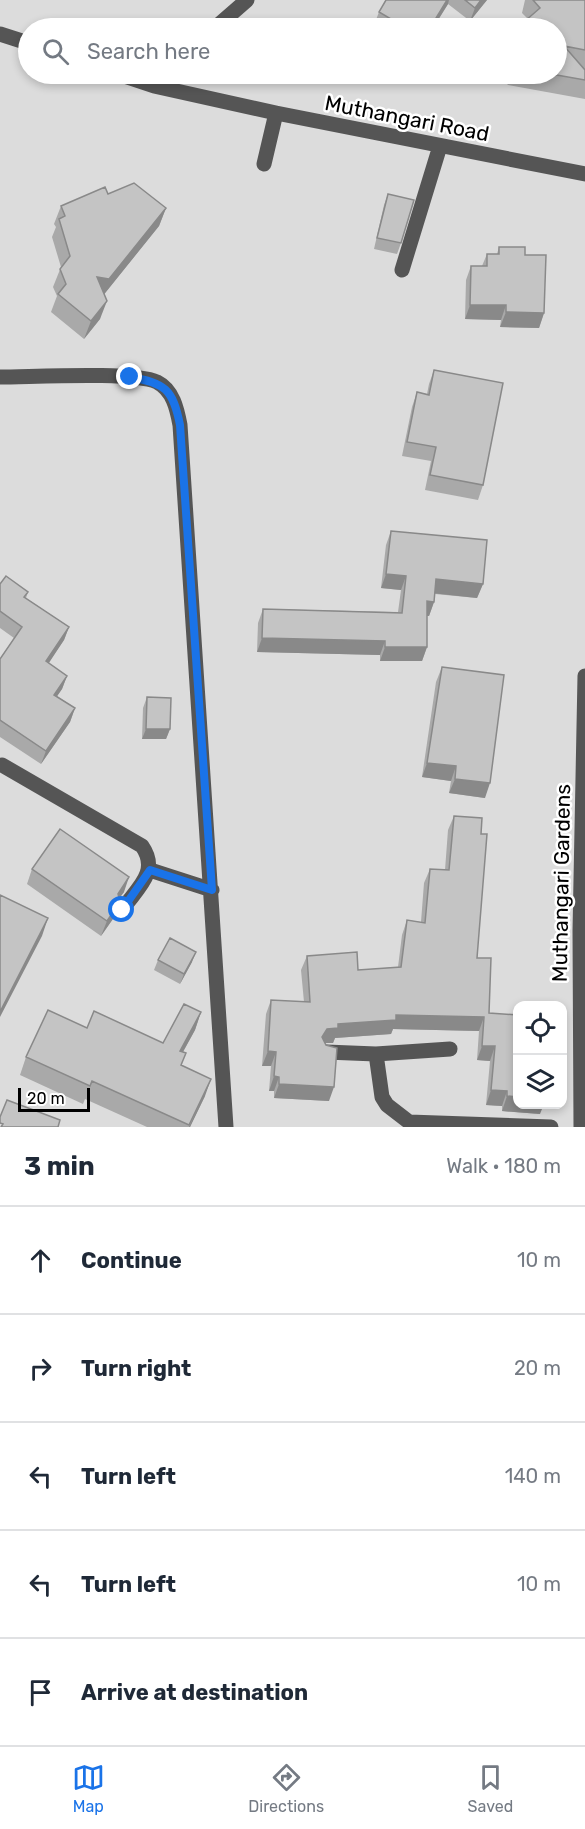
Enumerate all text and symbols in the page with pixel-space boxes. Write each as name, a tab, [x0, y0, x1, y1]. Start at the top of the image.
search box	[18, 18, 567, 84]
icon: search	[39, 35, 72, 68]
text: Search here	[87, 38, 210, 65]
street label: Muthangari Road	[323, 90, 491, 146]
route end	[116, 363, 142, 389]
street label: Muthangari Gardens	[547, 784, 575, 982]
route start	[108, 896, 134, 922]
map controls	[513, 1001, 567, 1109]
button: locate	[513, 1001, 567, 1055]
button: layers	[513, 1055, 567, 1109]
scale bar	[18, 1085, 90, 1112]
text: 20 m	[27, 1089, 65, 1108]
text: 3 min	[24, 1151, 95, 1182]
text: Walk · 180 m	[446, 1154, 561, 1178]
icon: ahead	[24, 1244, 57, 1277]
text: Continue	[81, 1247, 182, 1274]
text: 10 m	[517, 1248, 561, 1272]
icon: right	[24, 1352, 57, 1385]
text: Turn right	[81, 1355, 191, 1382]
text: 20 m	[514, 1356, 561, 1380]
icon: left	[24, 1460, 57, 1493]
text: Turn left	[81, 1463, 176, 1490]
text: 140 m	[505, 1464, 561, 1488]
icon: left	[24, 1568, 57, 1601]
text: Turn left	[81, 1571, 176, 1598]
text: 10 m	[517, 1572, 561, 1596]
icon: arrive	[24, 1676, 57, 1709]
text: Arrive at destination	[81, 1679, 308, 1706]
tab: Map	[72, 1761, 105, 1816]
tab: Directions	[248, 1761, 324, 1816]
tab: Saved	[468, 1761, 513, 1816]

